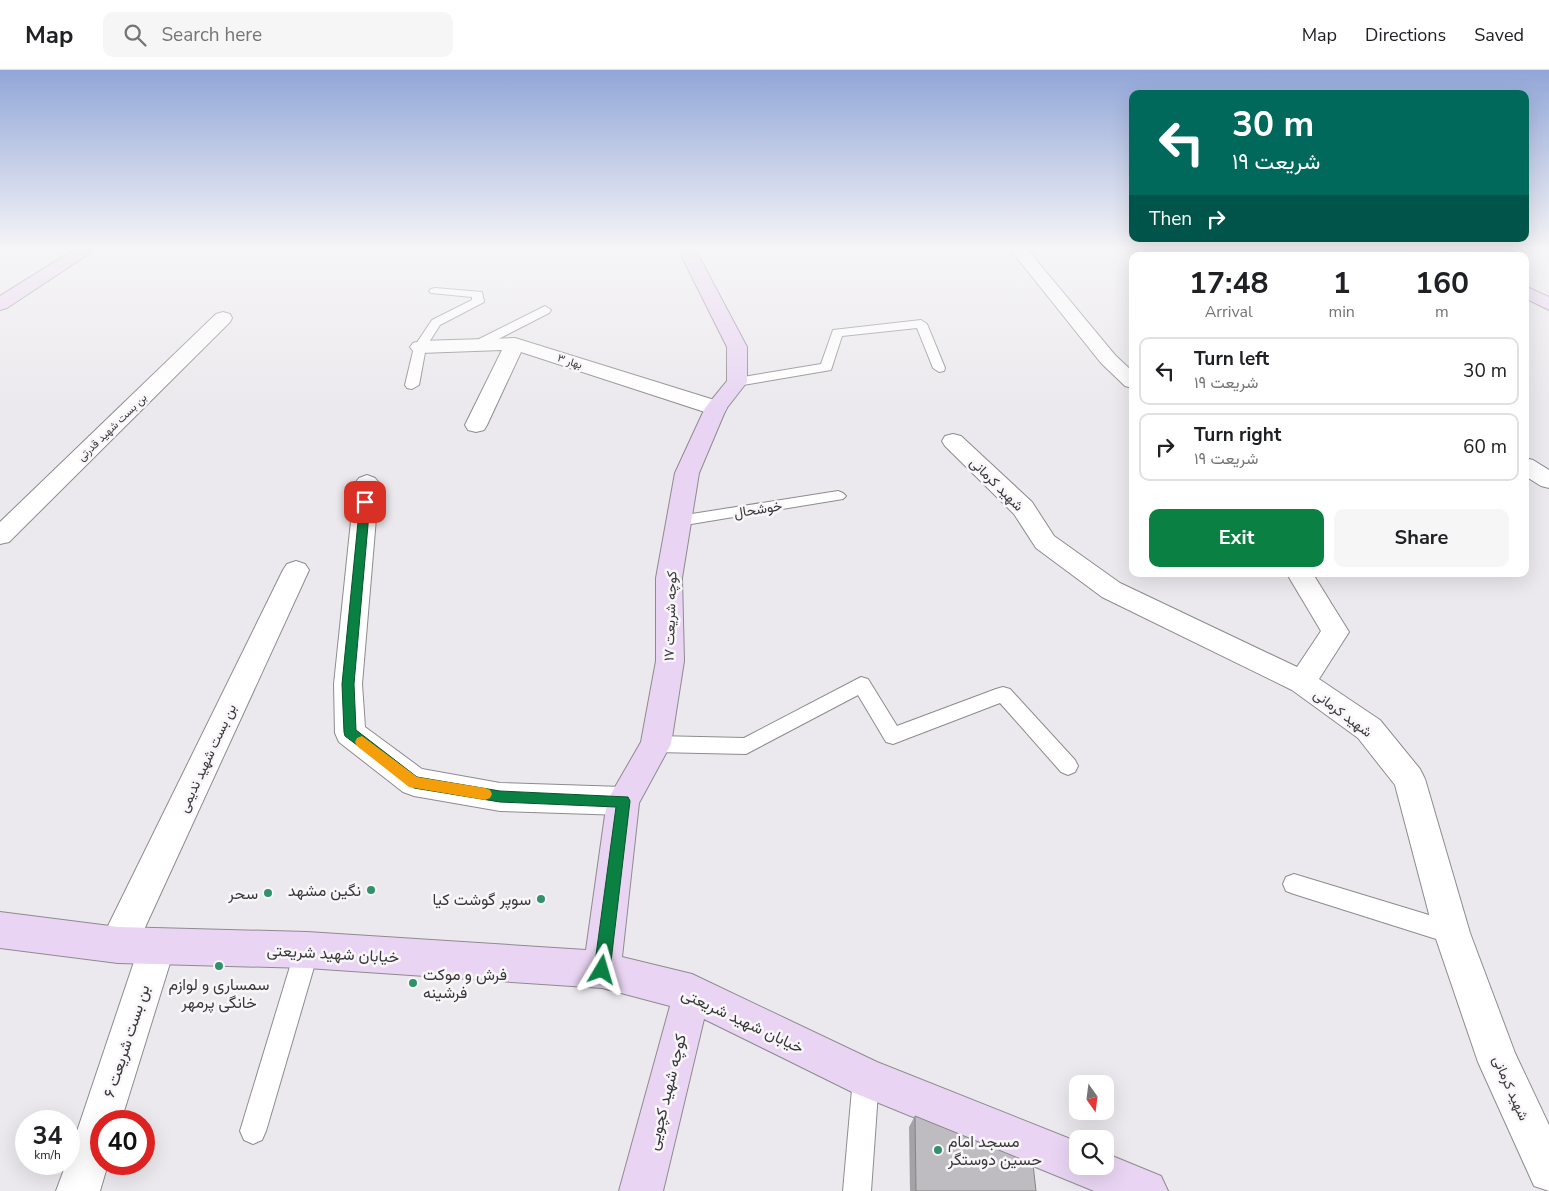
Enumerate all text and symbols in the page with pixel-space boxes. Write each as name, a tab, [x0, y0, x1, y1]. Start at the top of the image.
search box	[103, 12, 453, 57]
text: Map	[25, 19, 73, 51]
icon: search	[121, 21, 149, 49]
text: Search here	[161, 22, 262, 48]
text: Map	[1302, 23, 1337, 47]
text: Directions	[1365, 23, 1446, 47]
text: Saved	[1474, 23, 1524, 47]
text: 30 m	[1232, 101, 1314, 148]
icon: left	[1149, 110, 1214, 175]
text: شریعت ۱۹	[1232, 147, 1320, 177]
icon: right	[1202, 205, 1230, 233]
text: Then	[1149, 206, 1192, 232]
text: 17:48	[1189, 263, 1268, 304]
text: 1	[1333, 263, 1351, 304]
text: 160	[1415, 263, 1469, 304]
text: Arrival	[1205, 301, 1253, 323]
text: min	[1328, 301, 1355, 323]
text: m	[1435, 301, 1449, 323]
text: Turn left	[1194, 346, 1269, 372]
street label: بهار ۳	[555, 350, 584, 373]
icon: left	[1151, 357, 1179, 385]
text: 30 m	[1463, 358, 1507, 384]
text: شریعت ۱۹	[1194, 372, 1258, 394]
street label: بن بست شهید قدرتی	[74, 390, 150, 464]
text: Turn right	[1194, 422, 1281, 448]
icon: right	[1151, 433, 1179, 461]
text: 60 m	[1463, 434, 1507, 460]
text: شریعت ۱۹	[1194, 448, 1258, 470]
street label: شهید کرمانی	[966, 453, 1028, 515]
pin	[344, 481, 386, 523]
icon: arrive	[351, 488, 379, 516]
street label: خوشحال	[732, 496, 784, 523]
button: Exit	[1149, 509, 1324, 567]
button: Share	[1334, 509, 1509, 567]
street label: کوچه شریعت ۱۷	[659, 571, 682, 662]
street label: شهید کرمانی	[1309, 685, 1376, 742]
street label: بن بست شهید ندیمی	[174, 701, 241, 816]
place label: نگین مشهد	[288, 880, 361, 902]
place label: سحر	[227, 883, 258, 905]
marker: نگین مشهد	[365, 884, 377, 896]
marker: سحر	[262, 887, 274, 899]
place label: سوپر گوشت کیا	[433, 889, 531, 911]
marker: سوپر گوشت کیا	[535, 893, 547, 905]
street label: خیابان شهید شریعتی	[266, 940, 400, 968]
position arrow	[575, 943, 627, 995]
marker: سمساری و لوازم خانگی پرمهر	[213, 960, 225, 972]
place label: فرش و موکت فرشینه	[423, 964, 507, 1004]
place label: سمساری و لوازم خانگی پرمهر	[169, 974, 269, 1014]
marker: فرش و موکت فرشینه	[407, 977, 419, 989]
street label: بن بست شریعت ۶	[98, 982, 156, 1100]
street label: خیابان شهید شریعتی	[678, 983, 808, 1059]
street label: کوچه شهید کچویی	[642, 1032, 692, 1153]
street label: شهید کرمانی	[1488, 1053, 1533, 1124]
north arrow	[1069, 1075, 1114, 1120]
map controls	[1069, 1075, 1114, 1175]
speed limit sign: 40	[90, 1110, 155, 1175]
text: 34	[32, 1119, 63, 1153]
button: search	[1069, 1130, 1114, 1175]
place label: مسجد امام حسین دوستگر	[947, 1131, 1042, 1171]
marker: مسجد امام حسین دوستگر	[932, 1144, 944, 1156]
text: km/h	[34, 1147, 61, 1163]

